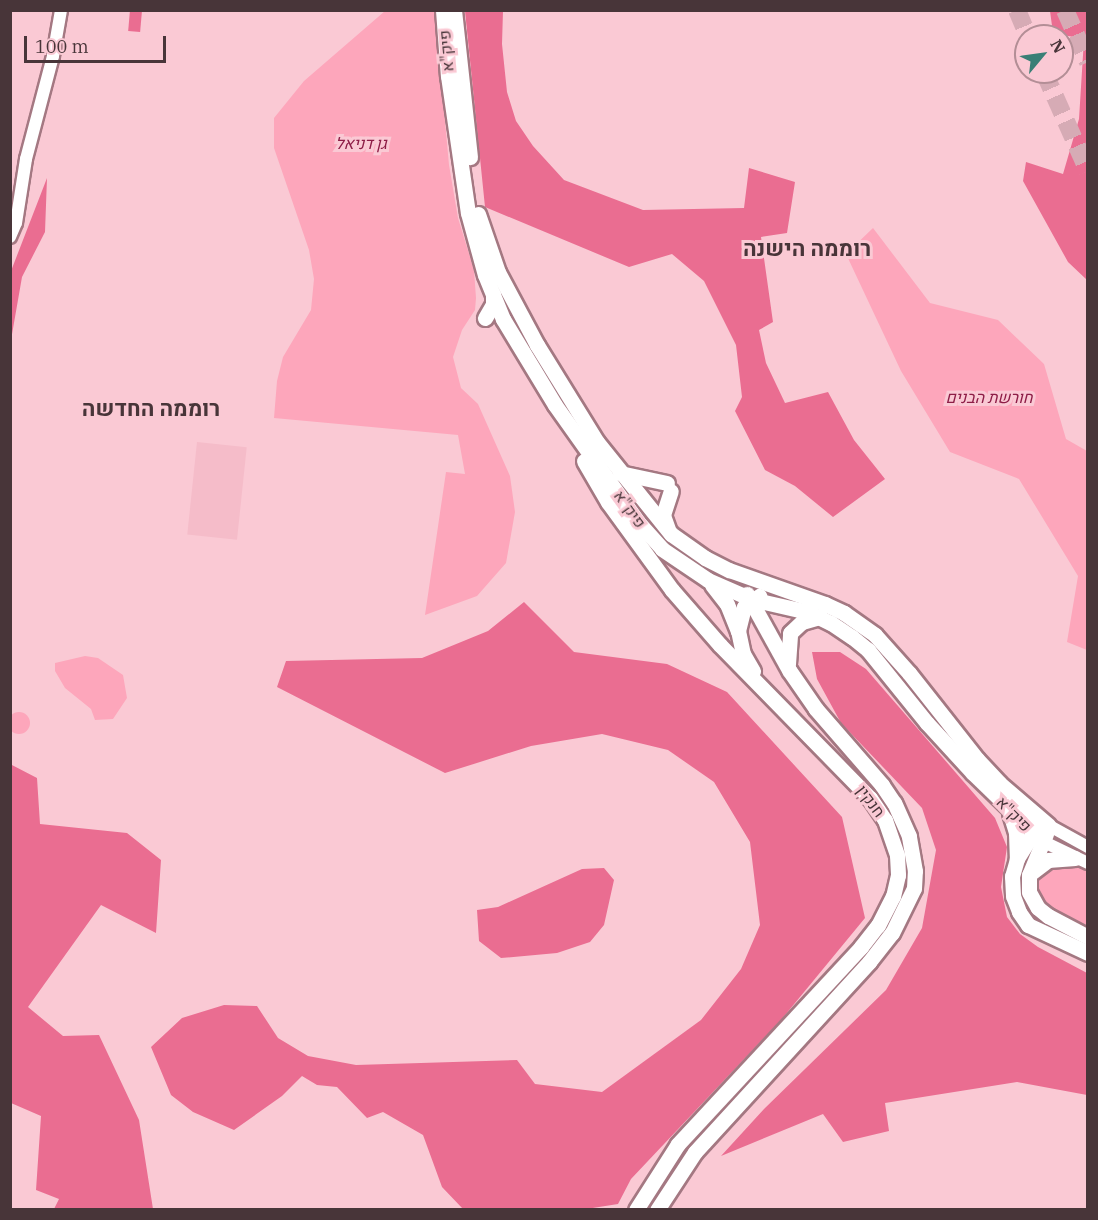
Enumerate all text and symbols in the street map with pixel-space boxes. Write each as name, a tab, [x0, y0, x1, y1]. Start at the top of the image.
scale bar	[27, 24, 170, 62]
north arrow	[1014, 24, 1074, 84]
street label: פיק"א	[435, 29, 457, 73]
text: 100 m	[35, 35, 89, 58]
text: N	[1046, 36, 1070, 57]
park label: גן דניאל	[335, 133, 387, 153]
district label: רוממה הישנה	[743, 235, 871, 261]
park label: חורשת הבנים	[946, 387, 1032, 407]
district label: רוממה החדשה	[82, 395, 220, 421]
street label: פיק"א	[610, 486, 650, 532]
street label: חנקין	[853, 781, 889, 821]
street label: פיק"א	[992, 792, 1036, 836]

